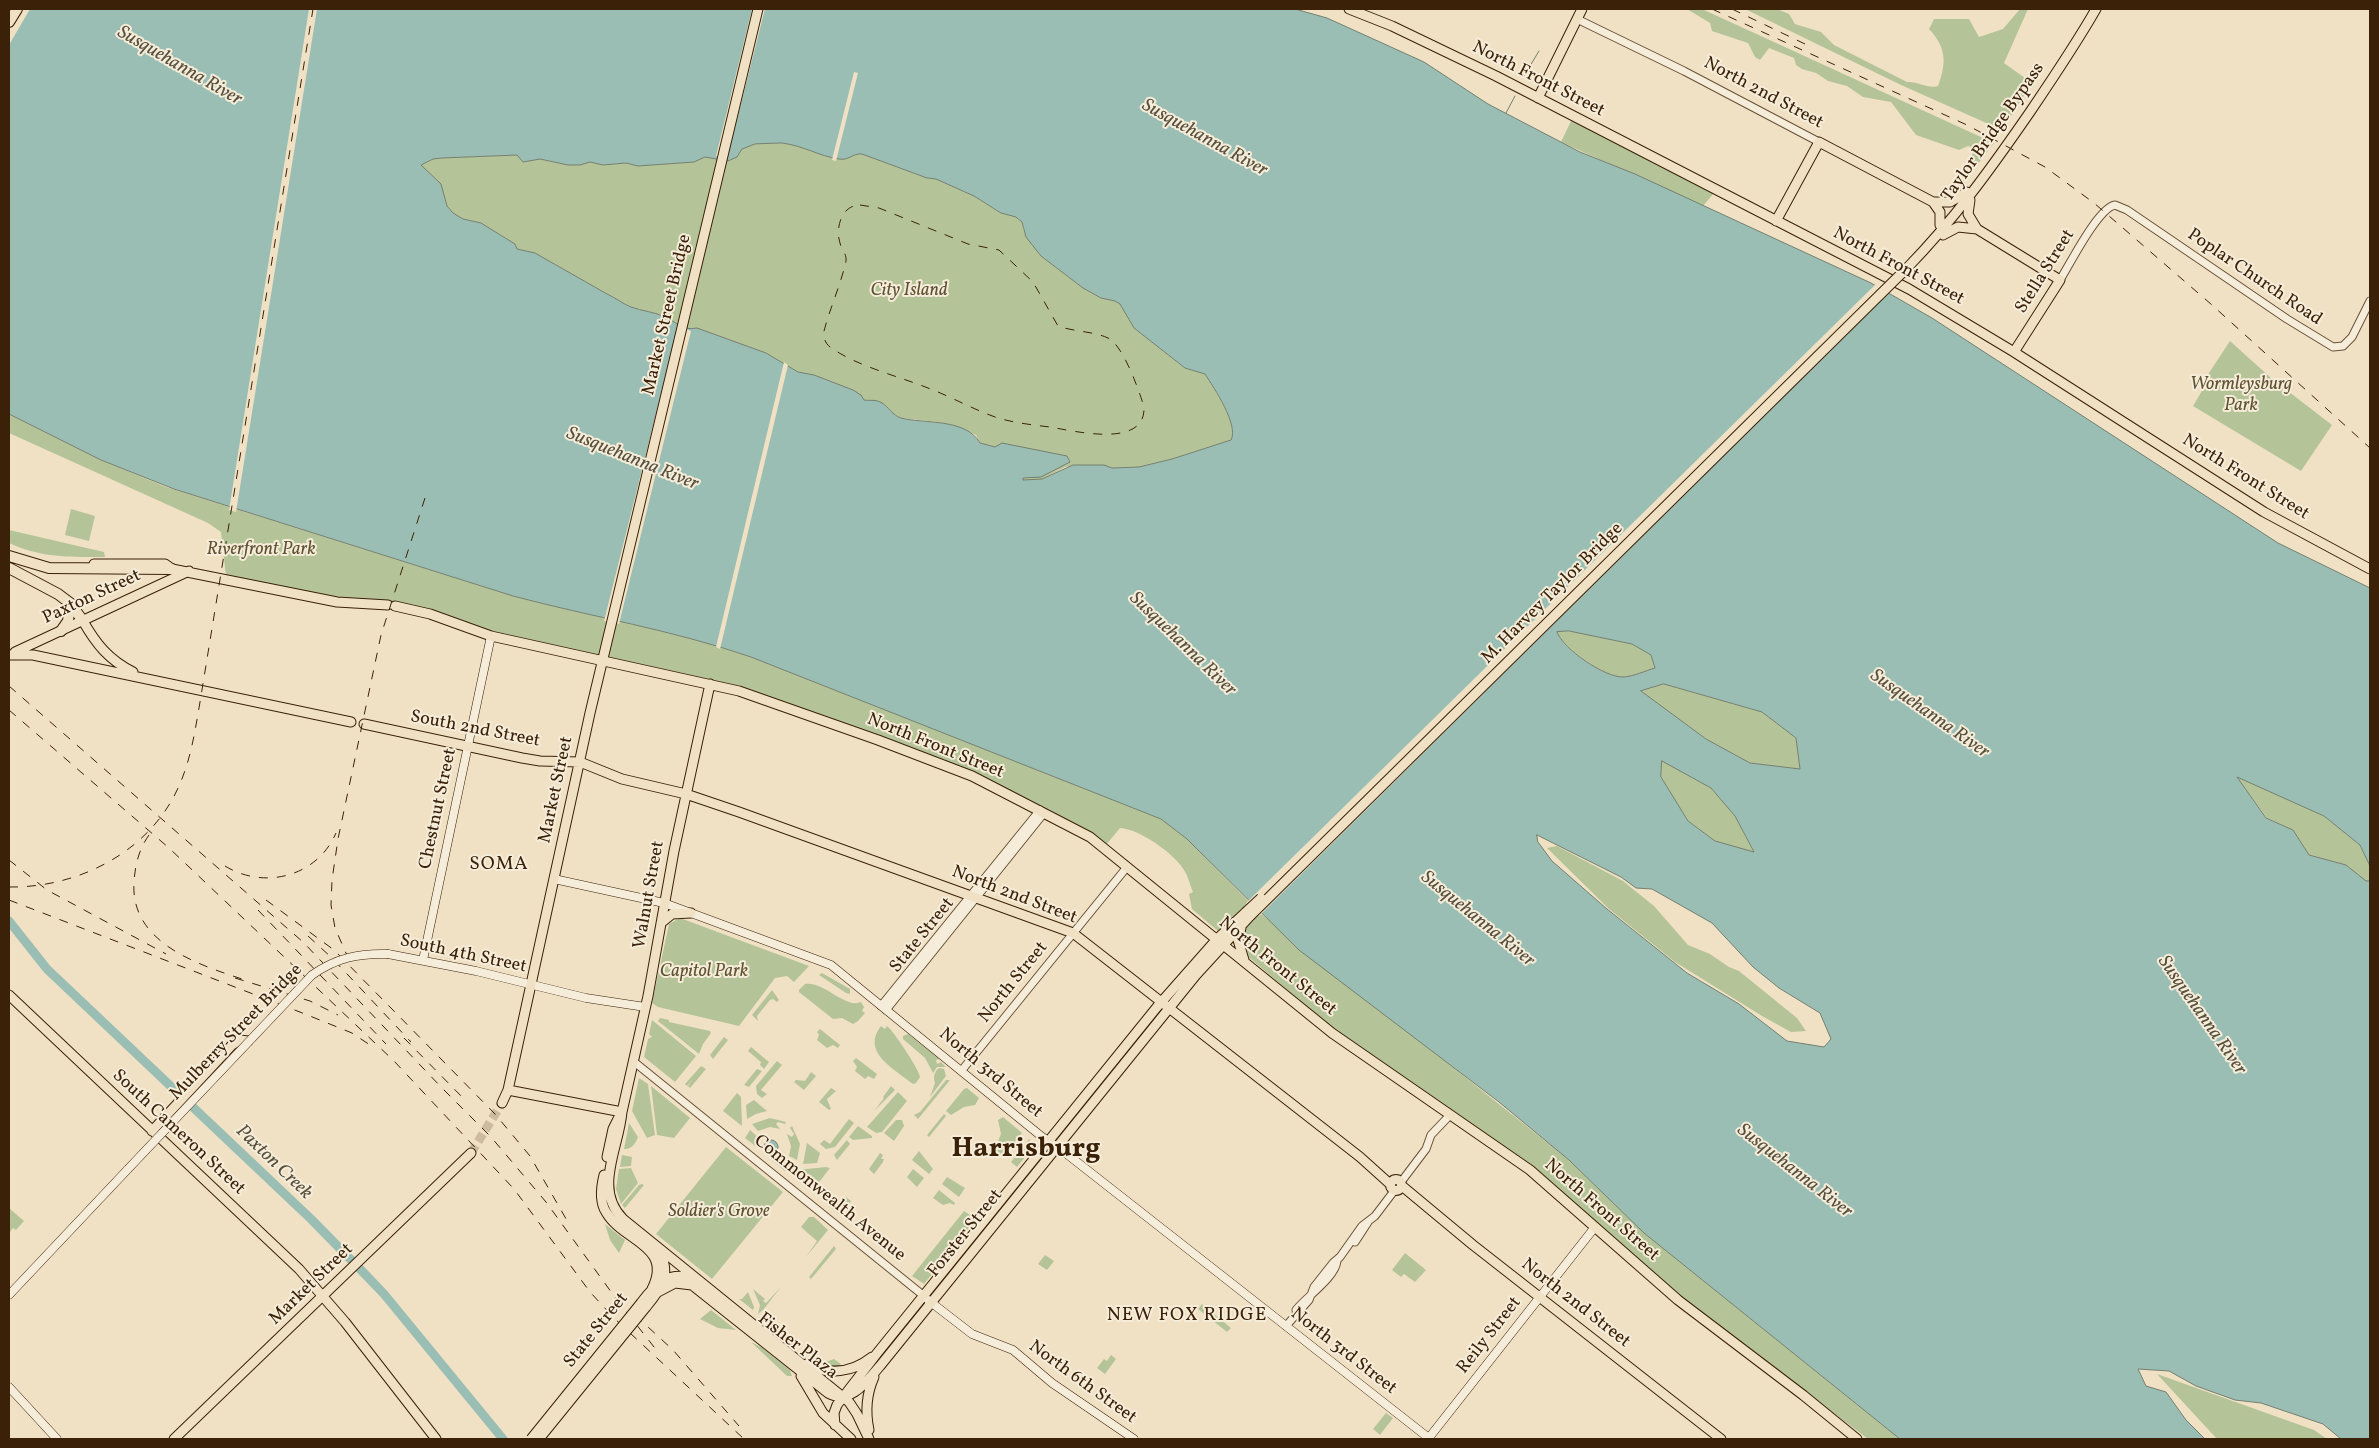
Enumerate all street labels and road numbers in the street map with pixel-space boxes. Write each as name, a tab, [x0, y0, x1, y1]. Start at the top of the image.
street label: North Front Street	[1468, 37, 1608, 123]
street label: North 2nd Street	[1699, 53, 1827, 135]
street label: Taylor Bridge Bypass	[1938, 59, 2050, 207]
street label: North Front Street	[1829, 223, 1967, 311]
street label: Poplar Church Road	[2182, 225, 2326, 331]
street label: Stella Street	[2012, 226, 2080, 318]
street label: Market Street Bridge	[639, 233, 697, 397]
street label: North Front Street	[2178, 430, 2312, 526]
street label: M. Harvey Taylor Bridge	[1478, 519, 1628, 669]
street label: Paxton Street	[39, 566, 145, 630]
street label: South 2nd Street	[408, 707, 542, 753]
street label: North Front Street	[863, 710, 1007, 784]
street label: Market Street	[535, 735, 579, 845]
street label: Chestnut Street	[416, 747, 462, 871]
street label: Walnut Street	[630, 839, 670, 951]
street label: North 2nd Street	[948, 862, 1080, 930]
street label: State Street	[886, 894, 960, 978]
street label: North Front Street	[1214, 913, 1340, 1021]
street label: South 4th Street	[398, 931, 528, 979]
street label: North Street	[975, 938, 1053, 1028]
street label: Mulberry Street Bridge	[166, 960, 308, 1106]
street label: North 3rd Street	[934, 1024, 1046, 1124]
street label: South Cameron Street	[107, 1066, 249, 1200]
street label: Commonwealth Avenue	[749, 1131, 909, 1267]
street label: North Front Street	[1539, 1155, 1663, 1267]
street label: Forster Street	[924, 1186, 1008, 1282]
street label: Market Street	[265, 1240, 359, 1330]
street label: North 2nd Street	[1516, 1255, 1634, 1353]
street label: State Street	[560, 1289, 634, 1373]
street label: Reily Street	[1453, 1293, 1527, 1379]
street label: North 3rd Street	[1286, 1304, 1400, 1400]
street label: Fisher Plaza	[753, 1309, 841, 1385]
street label: North 6th Street	[1024, 1337, 1140, 1429]

